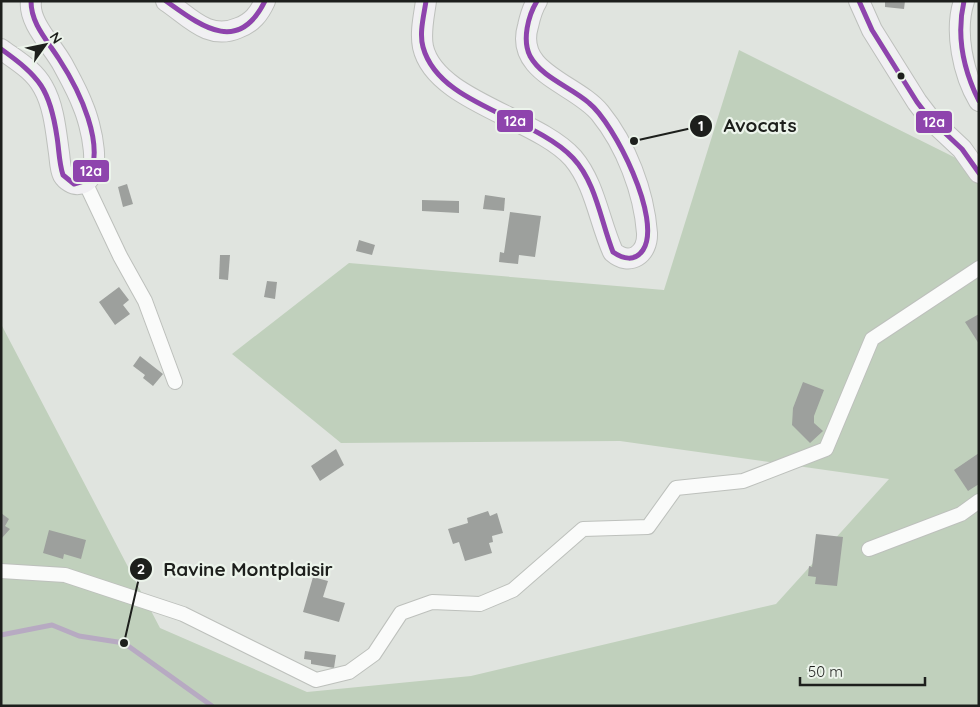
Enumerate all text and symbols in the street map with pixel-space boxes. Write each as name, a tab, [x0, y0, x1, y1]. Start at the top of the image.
north arrow	[20, 20, 70, 70]
text: N	[46, 29, 66, 47]
unlabelled marker	[896, 71, 906, 81]
line badge: 12a	[496, 109, 534, 133]
callout: Avocats	[689, 109, 807, 143]
line badge: 12a	[915, 110, 953, 134]
text: 12a	[504, 112, 526, 130]
text: Avocats	[723, 113, 797, 137]
text: 12a	[923, 113, 945, 131]
text: 1	[698, 116, 704, 135]
line badge: 12a	[72, 159, 110, 183]
text: 12a	[80, 162, 102, 180]
callout: Ravine Montplaisir	[128, 552, 343, 586]
text: Ravine Montplaisir	[163, 557, 333, 581]
text: 2	[137, 559, 145, 578]
scale bar	[800, 654, 925, 686]
text: 50 m	[808, 662, 843, 681]

